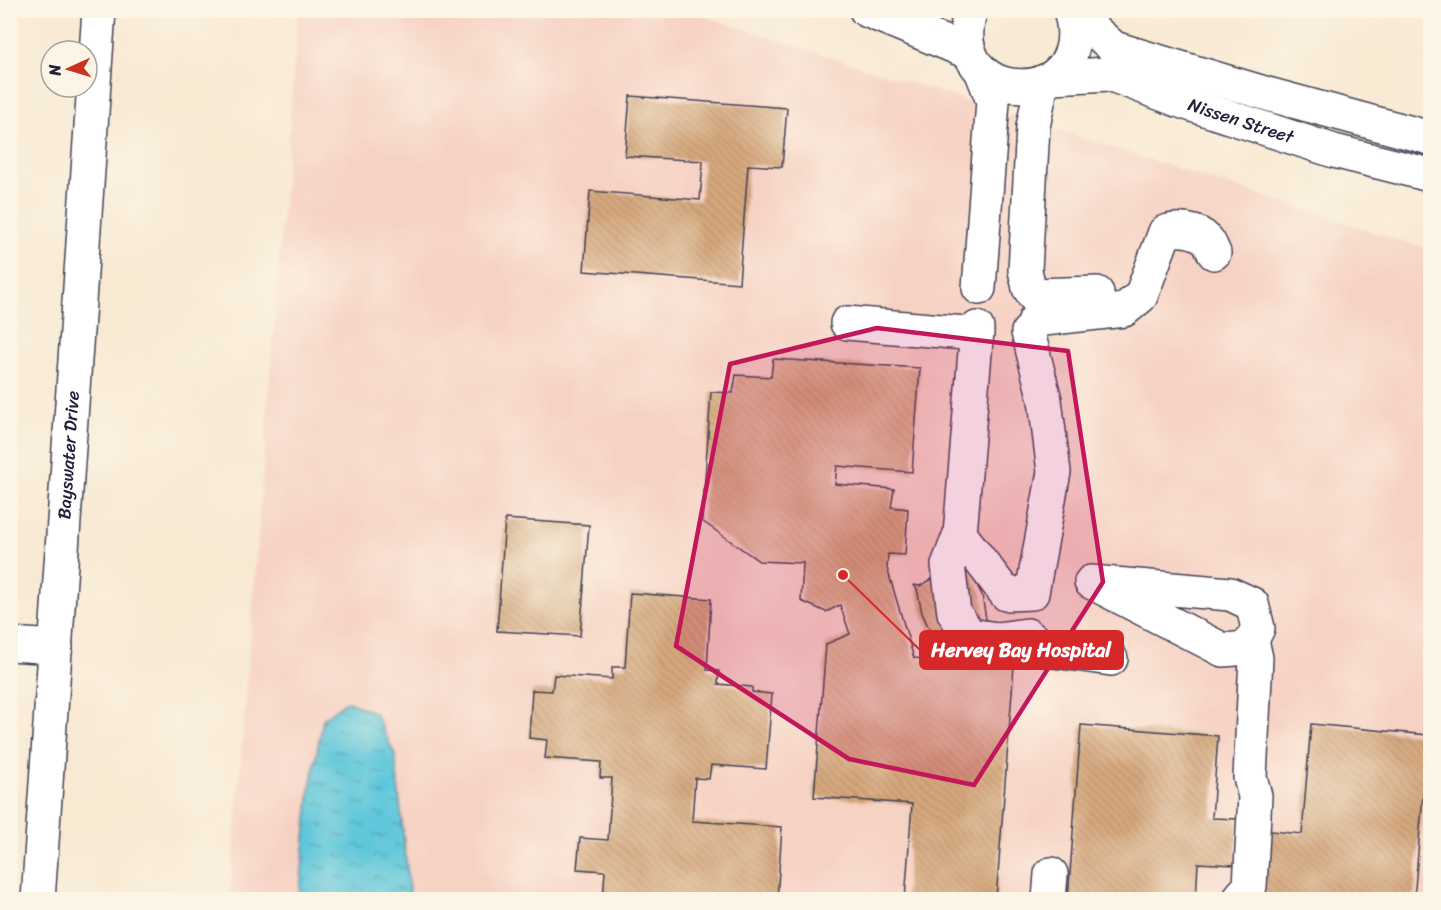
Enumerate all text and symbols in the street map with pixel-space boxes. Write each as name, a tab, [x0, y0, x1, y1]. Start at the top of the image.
north arrow	[39, 39, 99, 99]
text: N	[40, 63, 69, 78]
street label: Nissen Street	[1184, 89, 1299, 153]
street label: Bayswater Drive	[48, 390, 89, 520]
callout: Hervey Bay Hospital	[920, 631, 1123, 669]
text: Hervey Bay Hospital	[930, 633, 1112, 668]

